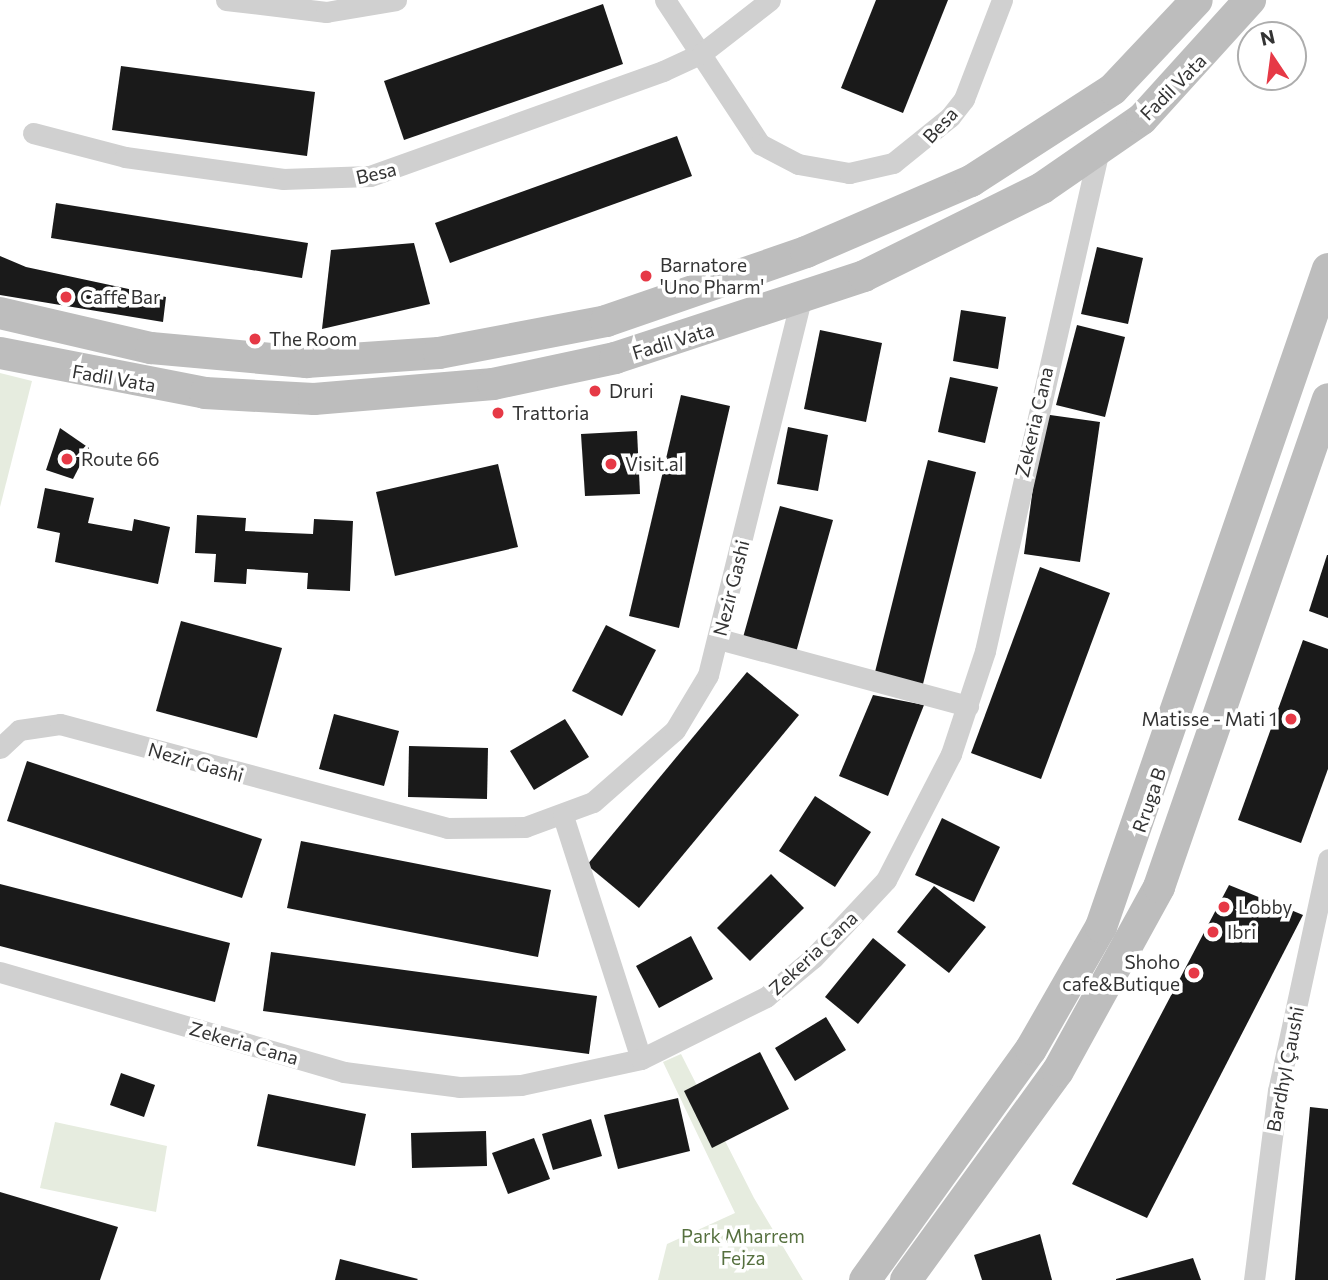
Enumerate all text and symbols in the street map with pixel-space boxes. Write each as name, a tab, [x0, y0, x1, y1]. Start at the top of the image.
north arrow	[1237, 21, 1307, 91]
text: N	[1258, 24, 1277, 50]
street label: Fadil Vata	[1135, 49, 1211, 125]
street label: Besa	[918, 102, 962, 148]
street label: Besa	[354, 157, 398, 189]
place label: Barnatore 'Uno Pharm'	[660, 254, 764, 298]
marker: Barnatore 'Uno Pharm'	[638, 268, 654, 284]
place label: Caffe Bar	[80, 286, 161, 308]
marker: Caffe Bar	[58, 289, 74, 305]
street label: Fadil Vata	[629, 318, 717, 364]
place label: The Room	[269, 328, 357, 350]
marker: The Room	[247, 331, 263, 347]
street label: Fadil Vata	[70, 359, 158, 397]
street label: Zekeria Cana	[1010, 365, 1058, 479]
place label: Druri	[609, 380, 654, 402]
marker: Druri	[587, 383, 603, 399]
place label: Trattoria	[512, 402, 589, 424]
marker: Trattoria	[490, 405, 506, 421]
place label: Route 66	[81, 448, 159, 470]
marker: Route 66	[59, 451, 75, 467]
place label: Visit.al	[625, 453, 683, 475]
marker: Visit.al	[603, 456, 619, 472]
street label: Nezir Gashi	[708, 538, 754, 638]
place label: Matisse - Mati 1	[1141, 708, 1277, 730]
marker: Matisse - Mati 1	[1283, 711, 1299, 727]
street label: Nezir Gashi	[146, 738, 246, 786]
street label: Rruga B	[1127, 765, 1171, 835]
place label: Lobby	[1238, 896, 1292, 918]
marker: Lobby	[1216, 899, 1232, 915]
street label: Zekeria Cana	[764, 906, 862, 1000]
place label: Ibri	[1227, 921, 1256, 943]
marker: Ibri	[1205, 924, 1221, 940]
place label: Shoho cafe&Butique	[1062, 951, 1180, 995]
marker: Shoho cafe&Butique	[1186, 965, 1202, 981]
street label: Bardhyl Çaushi	[1262, 1004, 1308, 1134]
street label: Zekeria Cana	[187, 1017, 301, 1069]
park label: Park Mharrem Fejza	[681, 1225, 805, 1269]

